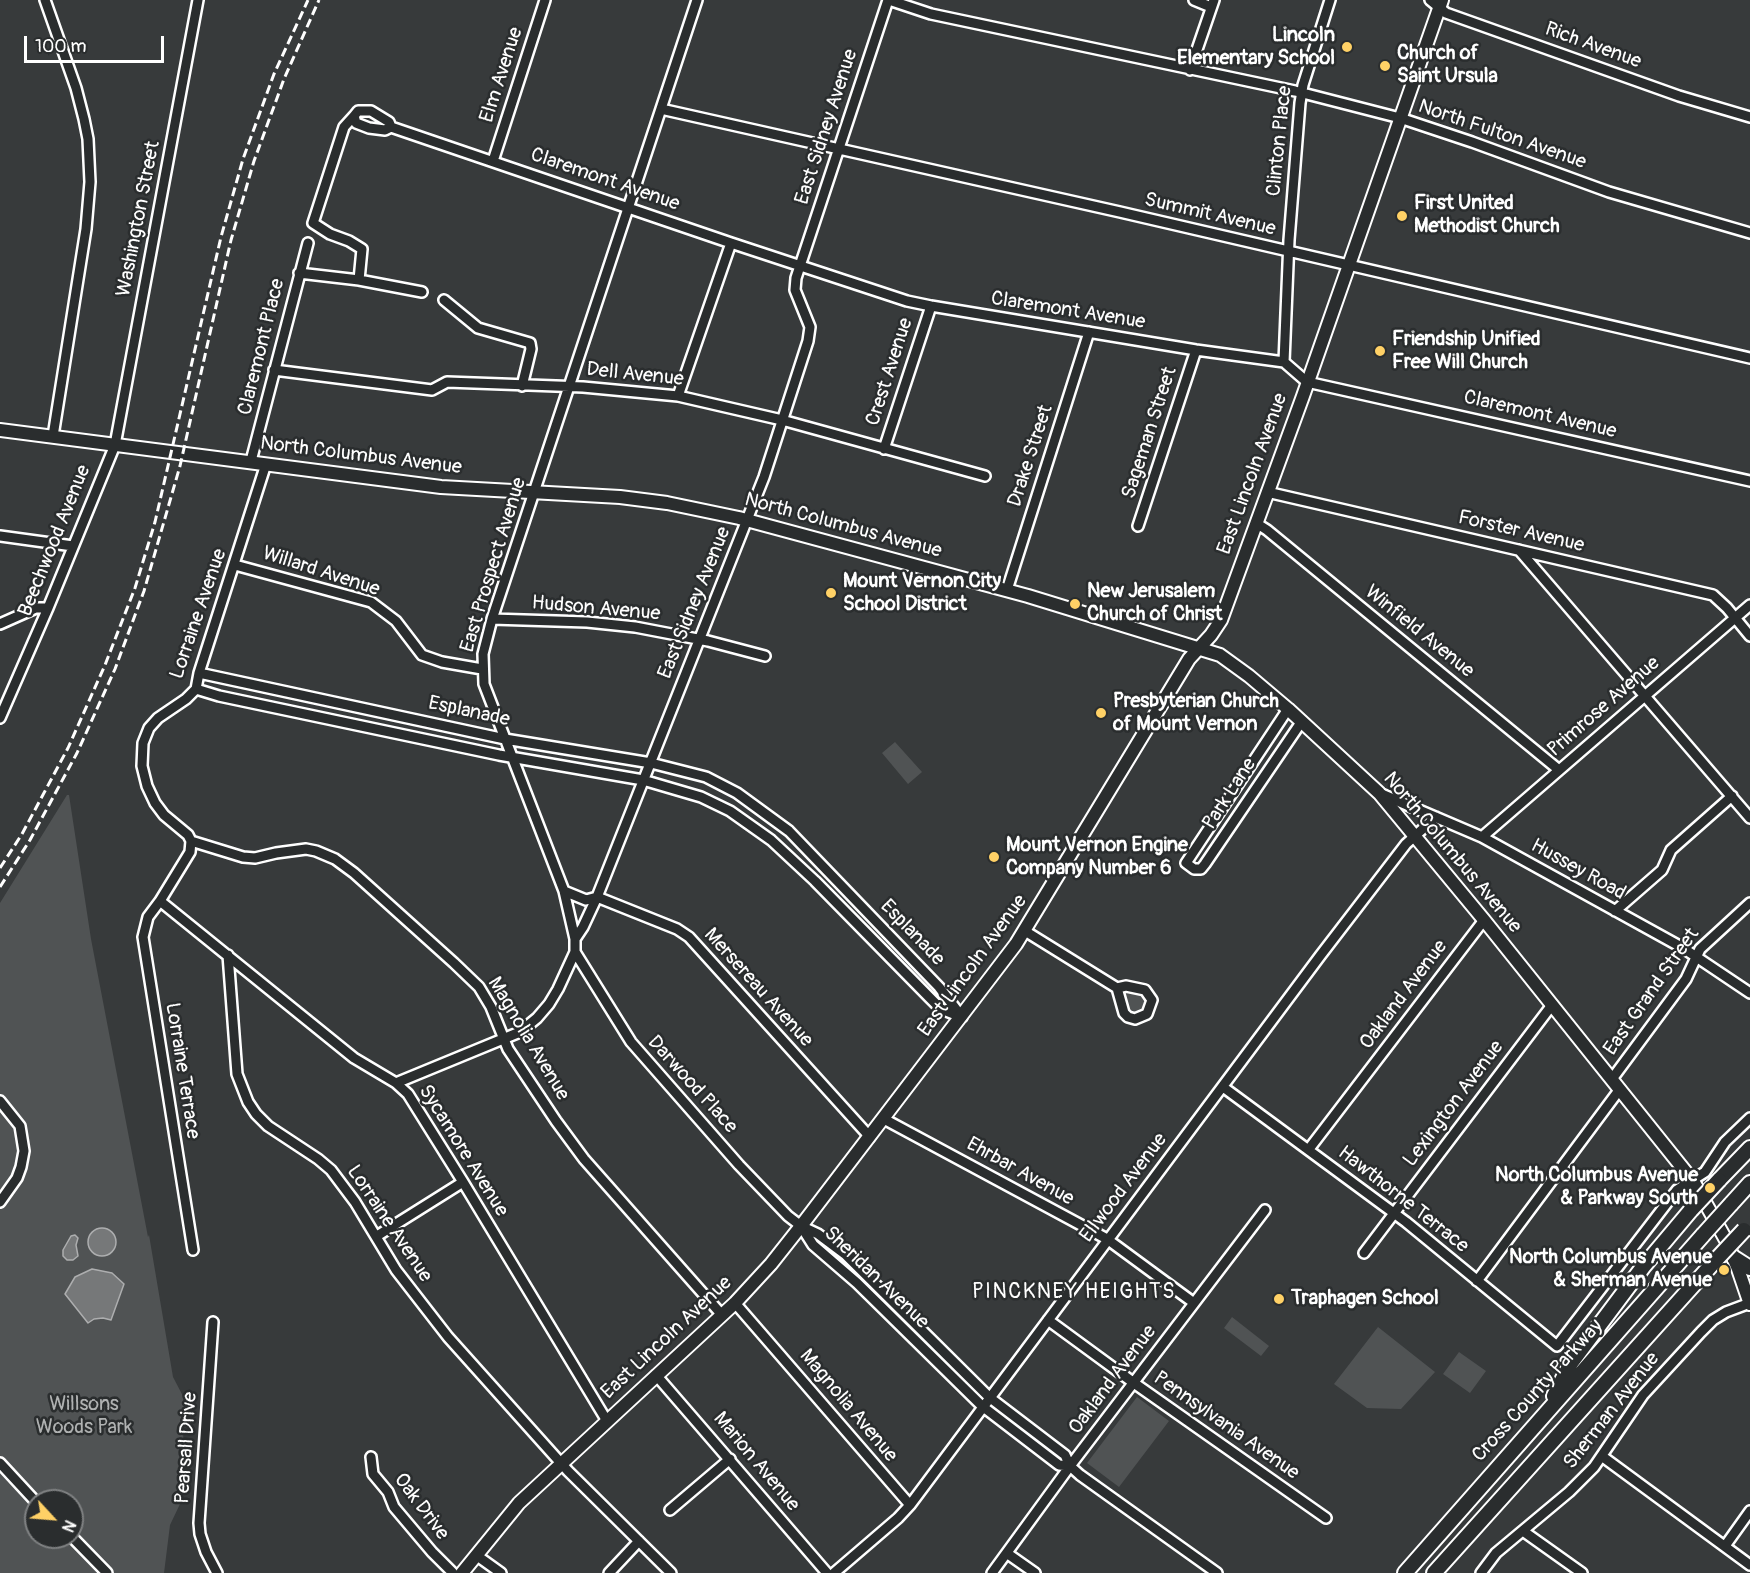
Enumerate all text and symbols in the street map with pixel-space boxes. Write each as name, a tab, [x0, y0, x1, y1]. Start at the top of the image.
street label: Rich Avenue	[1542, 18, 1644, 74]
scale bar	[27, 24, 166, 62]
street label: Elm Avenue	[475, 24, 529, 126]
place label: Lincoln Elementary School	[1177, 24, 1335, 71]
text: 100 m	[35, 35, 87, 58]
marker: Lincoln Elementary School	[1340, 40, 1354, 54]
place label: Church of Saint Ursula	[1397, 42, 1498, 89]
street label: East Sidney Avenue	[791, 46, 863, 208]
marker: Church of Saint Ursula	[1378, 59, 1392, 73]
street label: Clinton Place	[1262, 85, 1298, 197]
street label: North Fulton Avenue	[1415, 95, 1589, 175]
street label: Washington Street	[112, 139, 166, 299]
street label: Claremont Avenue	[527, 143, 683, 217]
street label: Summit Avenue	[1142, 188, 1278, 242]
place label: First United Methodist Church	[1414, 192, 1560, 239]
marker: First United Methodist Church	[1395, 209, 1409, 223]
street label: Claremont Place	[233, 276, 291, 418]
street label: Claremont Avenue	[989, 287, 1147, 335]
street label: Crest Avenue	[861, 315, 919, 429]
place label: Friendship Unified Free Will Church	[1392, 328, 1541, 375]
marker: Friendship Unified Free Will Church	[1373, 344, 1387, 358]
street label: Dell Avenue	[585, 358, 685, 392]
street label: Sageman Street	[1117, 364, 1183, 502]
street label: Claremont Avenue	[1461, 386, 1619, 444]
street label: East Lincoln Avenue	[1213, 390, 1293, 558]
street label: Drake Street	[1003, 402, 1059, 510]
street label: North Columbus Avenue	[259, 432, 463, 480]
street label: Beechwood Avenue	[14, 462, 96, 620]
street label: East Prospect Avenue	[456, 475, 532, 655]
street label: North Columbus Avenue	[742, 488, 944, 564]
street label: Forster Avenue	[1456, 506, 1586, 558]
street label: East Sidney Avenue	[654, 524, 736, 682]
street label: Willard Avenue	[259, 542, 383, 602]
street label: Lorraine Avenue	[166, 546, 232, 682]
place label: Mount Vernon City School District	[843, 570, 1001, 617]
place label: New Jerusalem Church of Christ	[1087, 580, 1222, 627]
street label: Winfield Avenue	[1360, 581, 1478, 683]
marker: Mount Vernon City School District	[824, 586, 838, 600]
street label: Hudson Avenue	[531, 591, 661, 627]
marker: New Jerusalem Church of Christ	[1068, 597, 1082, 611]
street label: Primrose Avenue	[1543, 652, 1665, 762]
place label: Presbyterian Church of Mount Vernon	[1113, 690, 1279, 737]
street label: Esplanade	[426, 692, 512, 732]
marker: Presbyterian Church of Mount Vernon	[1094, 706, 1108, 720]
street label: Park Lane	[1198, 754, 1262, 834]
street label: North Columbus Avenue	[1378, 768, 1526, 938]
place label: Mount Vernon Engine Company Number 6	[1006, 834, 1188, 881]
street label: Hussey Road	[1526, 834, 1630, 906]
marker: Mount Vernon Engine Company Number 6	[987, 850, 1001, 864]
street label: East Lincoln Avenue	[913, 890, 1033, 1042]
street label: Esplanade	[875, 895, 949, 971]
street label: Mersereau Avenue	[698, 924, 818, 1052]
street label: East Grand Street	[1599, 924, 1705, 1060]
street label: Oakland Avenue	[1355, 936, 1453, 1054]
street label: Magnolia Avenue	[482, 973, 574, 1105]
street label: Lorraine Terrace	[159, 1001, 205, 1141]
street label: Darwood Place	[642, 1031, 742, 1139]
street label: Lexington Avenue	[1399, 1036, 1509, 1172]
street label: Sycamore Avenue	[413, 1081, 513, 1221]
street label: Ellwood Avenue	[1075, 1129, 1173, 1247]
street label: Ehrbar Avenue	[962, 1133, 1078, 1211]
street label: Hawthorne Terrace	[1333, 1141, 1473, 1259]
street label: Lorraine Avenue	[341, 1161, 437, 1287]
place label: North Columbus Avenue & Parkway South	[1495, 1164, 1698, 1211]
marker: North Columbus Avenue & Parkway South	[1703, 1181, 1717, 1195]
street label: Sheridan Avenue	[818, 1222, 934, 1334]
place label: North Columbus Avenue & Sherman Avenue	[1509, 1246, 1712, 1293]
marker: North Columbus Avenue & Sherman Avenue	[1717, 1263, 1731, 1277]
street label: East Lincoln Avenue	[597, 1271, 737, 1405]
district label: PINCKNEY HEIGHTS	[972, 1280, 1176, 1306]
place label: Traphagen School	[1291, 1287, 1439, 1311]
marker: Traphagen School	[1272, 1292, 1286, 1306]
street label: Cross County Parkway	[1468, 1315, 1608, 1467]
street label: Oakland Avenue	[1064, 1321, 1162, 1439]
street label: Magnolia Avenue	[794, 1345, 902, 1467]
street label: Sherman Avenue	[1559, 1348, 1665, 1474]
street label: Pennsylvania Avenue	[1148, 1367, 1304, 1485]
street label: Pearsall Drive	[171, 1391, 203, 1505]
park label: Willsons Woods Park	[36, 1393, 132, 1440]
street label: Marion Avenue	[708, 1408, 804, 1516]
street label: Oak Drive	[388, 1469, 454, 1545]
north arrow	[24, 1489, 84, 1549]
text: N	[57, 1517, 80, 1535]

